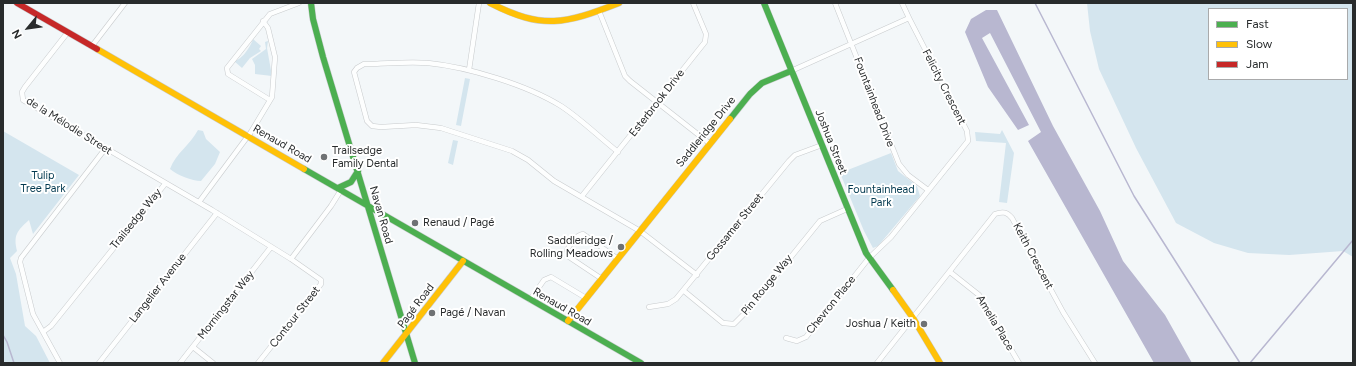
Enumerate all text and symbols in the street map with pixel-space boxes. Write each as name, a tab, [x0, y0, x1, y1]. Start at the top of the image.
north arrow	[8, 8, 48, 48]
legend	[1208, 8, 1348, 80]
text: Fast	[1246, 17, 1269, 31]
text: N	[9, 27, 25, 41]
text: Slow	[1246, 37, 1272, 51]
street label: Felicity Crescent	[919, 47, 969, 127]
street label: Fountainhead Drive	[851, 55, 897, 149]
text: Jam	[1246, 57, 1269, 71]
street label: Esterbrook Drive	[627, 67, 687, 139]
street label: de la Mélodie Street	[24, 94, 114, 158]
street label: Saddleridge Drive	[673, 94, 739, 170]
street label: Joshua Street	[812, 108, 850, 176]
street label: Renaud Road	[250, 122, 314, 166]
place label: Trailsedge Family Dental	[332, 144, 398, 170]
marker: Trailsedge Family Dental	[319, 152, 329, 162]
park label: Tulip Tree Park	[21, 169, 65, 195]
park label: Fountainhead Park	[847, 183, 915, 209]
street label: Navan Road	[366, 185, 396, 245]
street label: Trailsedge Way	[108, 186, 164, 252]
street label: Gossamer Street	[704, 191, 766, 263]
place label: Renaud / Pagé	[423, 216, 494, 230]
marker: Renaud / Pagé	[410, 218, 420, 228]
street label: Keith Crescent	[1010, 221, 1056, 291]
place label: Saddleridge / Rolling Meadows	[530, 234, 613, 260]
marker: Saddleridge / Rolling Meadows	[616, 242, 626, 252]
street label: Langelier Avenue	[127, 251, 189, 325]
street label: Pin Rouge Way	[739, 252, 795, 318]
street label: Morningstar Way	[195, 268, 257, 342]
street label: Chevron Place	[804, 273, 858, 337]
street label: Pagé Road	[395, 281, 437, 331]
street label: Contour Street	[267, 284, 323, 350]
street label: Renaud Road	[530, 285, 594, 329]
street label: Amelia Place	[973, 293, 1017, 353]
place label: Pagé / Navan	[440, 306, 505, 320]
marker: Pagé / Navan	[427, 308, 437, 318]
place label: Joshua / Keith	[846, 317, 916, 331]
marker: Joshua / Keith	[919, 319, 929, 329]

